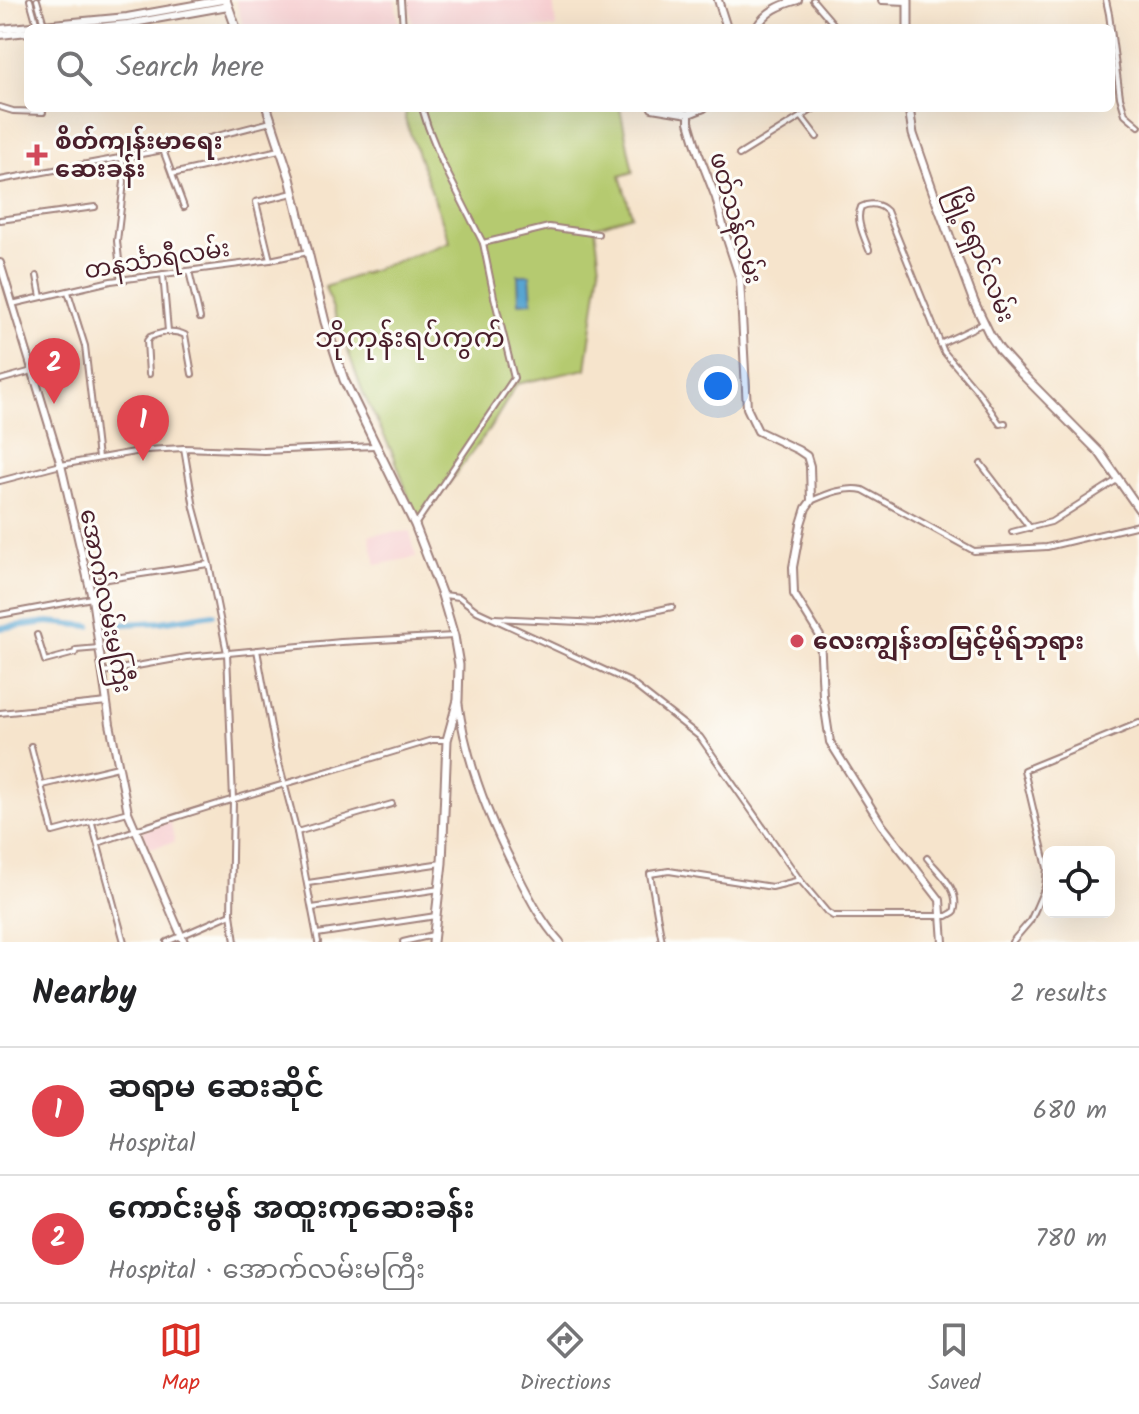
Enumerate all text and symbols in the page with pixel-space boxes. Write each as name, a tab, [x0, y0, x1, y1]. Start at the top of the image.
search box	[24, 24, 1115, 112]
text: Search here	[116, 44, 264, 92]
icon: search	[52, 46, 96, 90]
place label: စိတ်ကျန်းမာရေး ဆေးခန်း	[55, 123, 223, 190]
marker: စိတ်ကျန်းမာရေး ဆေးခန်း	[26, 144, 48, 166]
street label: ဖတ်သန်လမ်း	[697, 148, 772, 289]
street label: မြို့ရှောင်လမ်း	[935, 182, 1024, 329]
street label: တနင်္သာရီလမ်း	[82, 230, 233, 291]
district label: ဘိုကုန်းရပ်ကွက်	[315, 317, 505, 362]
pin: 2	[28, 338, 80, 404]
your location	[698, 366, 738, 406]
pin: 1	[117, 395, 169, 461]
street label: အောက်လမ်းမကြီး	[68, 506, 142, 697]
place label: လေးကျွန်းတမြင့်မိုရ်ဘုရား	[813, 623, 1084, 662]
marker: လေးကျွန်းတမြင့်မိုရ်ဘုရား	[788, 632, 806, 650]
map controls	[1043, 846, 1115, 918]
button: locate	[1043, 846, 1115, 918]
text: Nearby	[32, 967, 137, 1021]
text: 2 results	[1010, 973, 1107, 1015]
text: ဆရာမ ဆေးဆိုင်	[108, 1065, 324, 1113]
text: 1	[54, 1090, 62, 1132]
text: 680 m	[1033, 1090, 1107, 1132]
text: Hospital	[108, 1123, 196, 1165]
text: ကောင်းမွန် အထူးကုဆေးခန်း	[108, 1186, 475, 1234]
text: 2	[50, 1218, 66, 1260]
text: 780 m	[1035, 1218, 1107, 1260]
text: Hospital · အောက်လမ်းမကြီး	[108, 1250, 425, 1292]
tab: Map	[159, 1318, 203, 1401]
tab: Directions	[520, 1318, 611, 1401]
tab: Saved	[928, 1318, 980, 1401]

